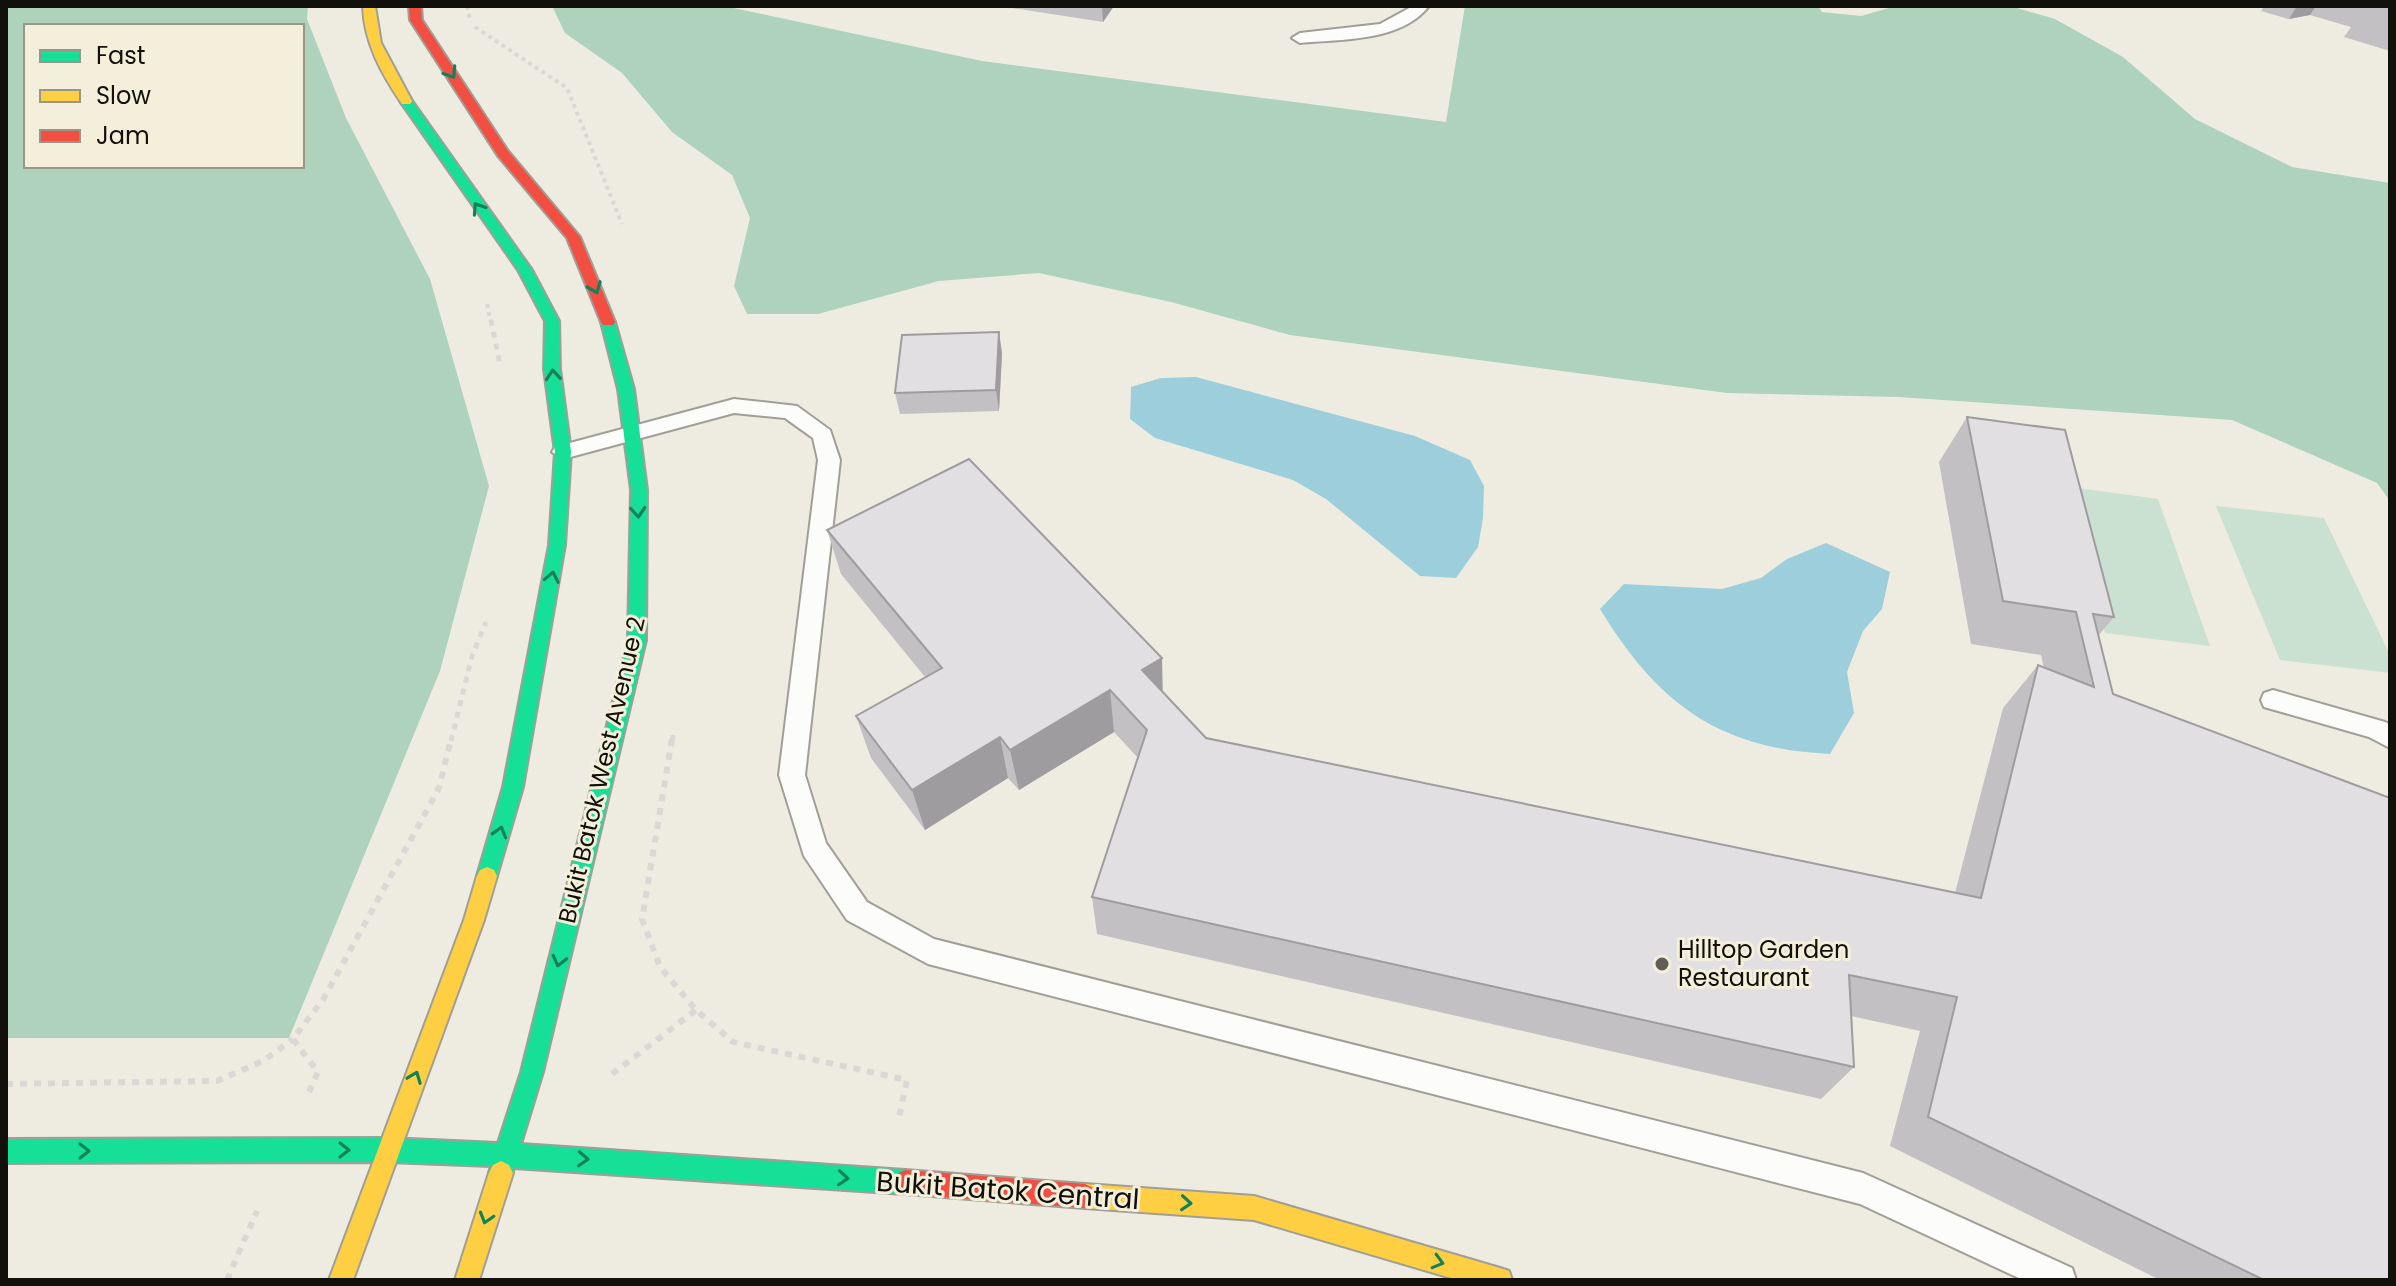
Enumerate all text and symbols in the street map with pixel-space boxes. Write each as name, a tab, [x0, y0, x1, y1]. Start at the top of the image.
legend	[24, 24, 304, 168]
text: Fast	[96, 39, 146, 72]
one-way arrow	[441, 65, 456, 79]
text: Slow	[96, 79, 151, 112]
text: Jam	[96, 119, 150, 152]
one-way arrow	[473, 202, 488, 217]
one-way arrow	[585, 280, 602, 294]
one-way arrow	[545, 368, 562, 381]
one-way arrow	[629, 506, 646, 519]
one-way arrow	[542, 570, 559, 584]
street label: Bukit Batok West Avenue 2	[550, 613, 653, 926]
one-way arrow	[491, 825, 507, 839]
place label: Hilltop Garden Restaurant	[1678, 933, 1849, 994]
one-way arrow	[551, 954, 568, 967]
marker: Hilltop Garden Restaurant	[1653, 955, 1671, 973]
one-way arrow	[405, 1071, 422, 1085]
one-way arrow	[338, 1141, 351, 1159]
one-way arrow	[78, 1142, 91, 1160]
one-way arrow	[577, 1151, 590, 1168]
street label: Bukit Batok Central	[875, 1162, 1141, 1219]
one-way arrow	[837, 1169, 850, 1186]
one-way arrow	[1180, 1194, 1193, 1211]
one-way arrow	[479, 1211, 495, 1225]
one-way arrow	[1431, 1253, 1444, 1269]

